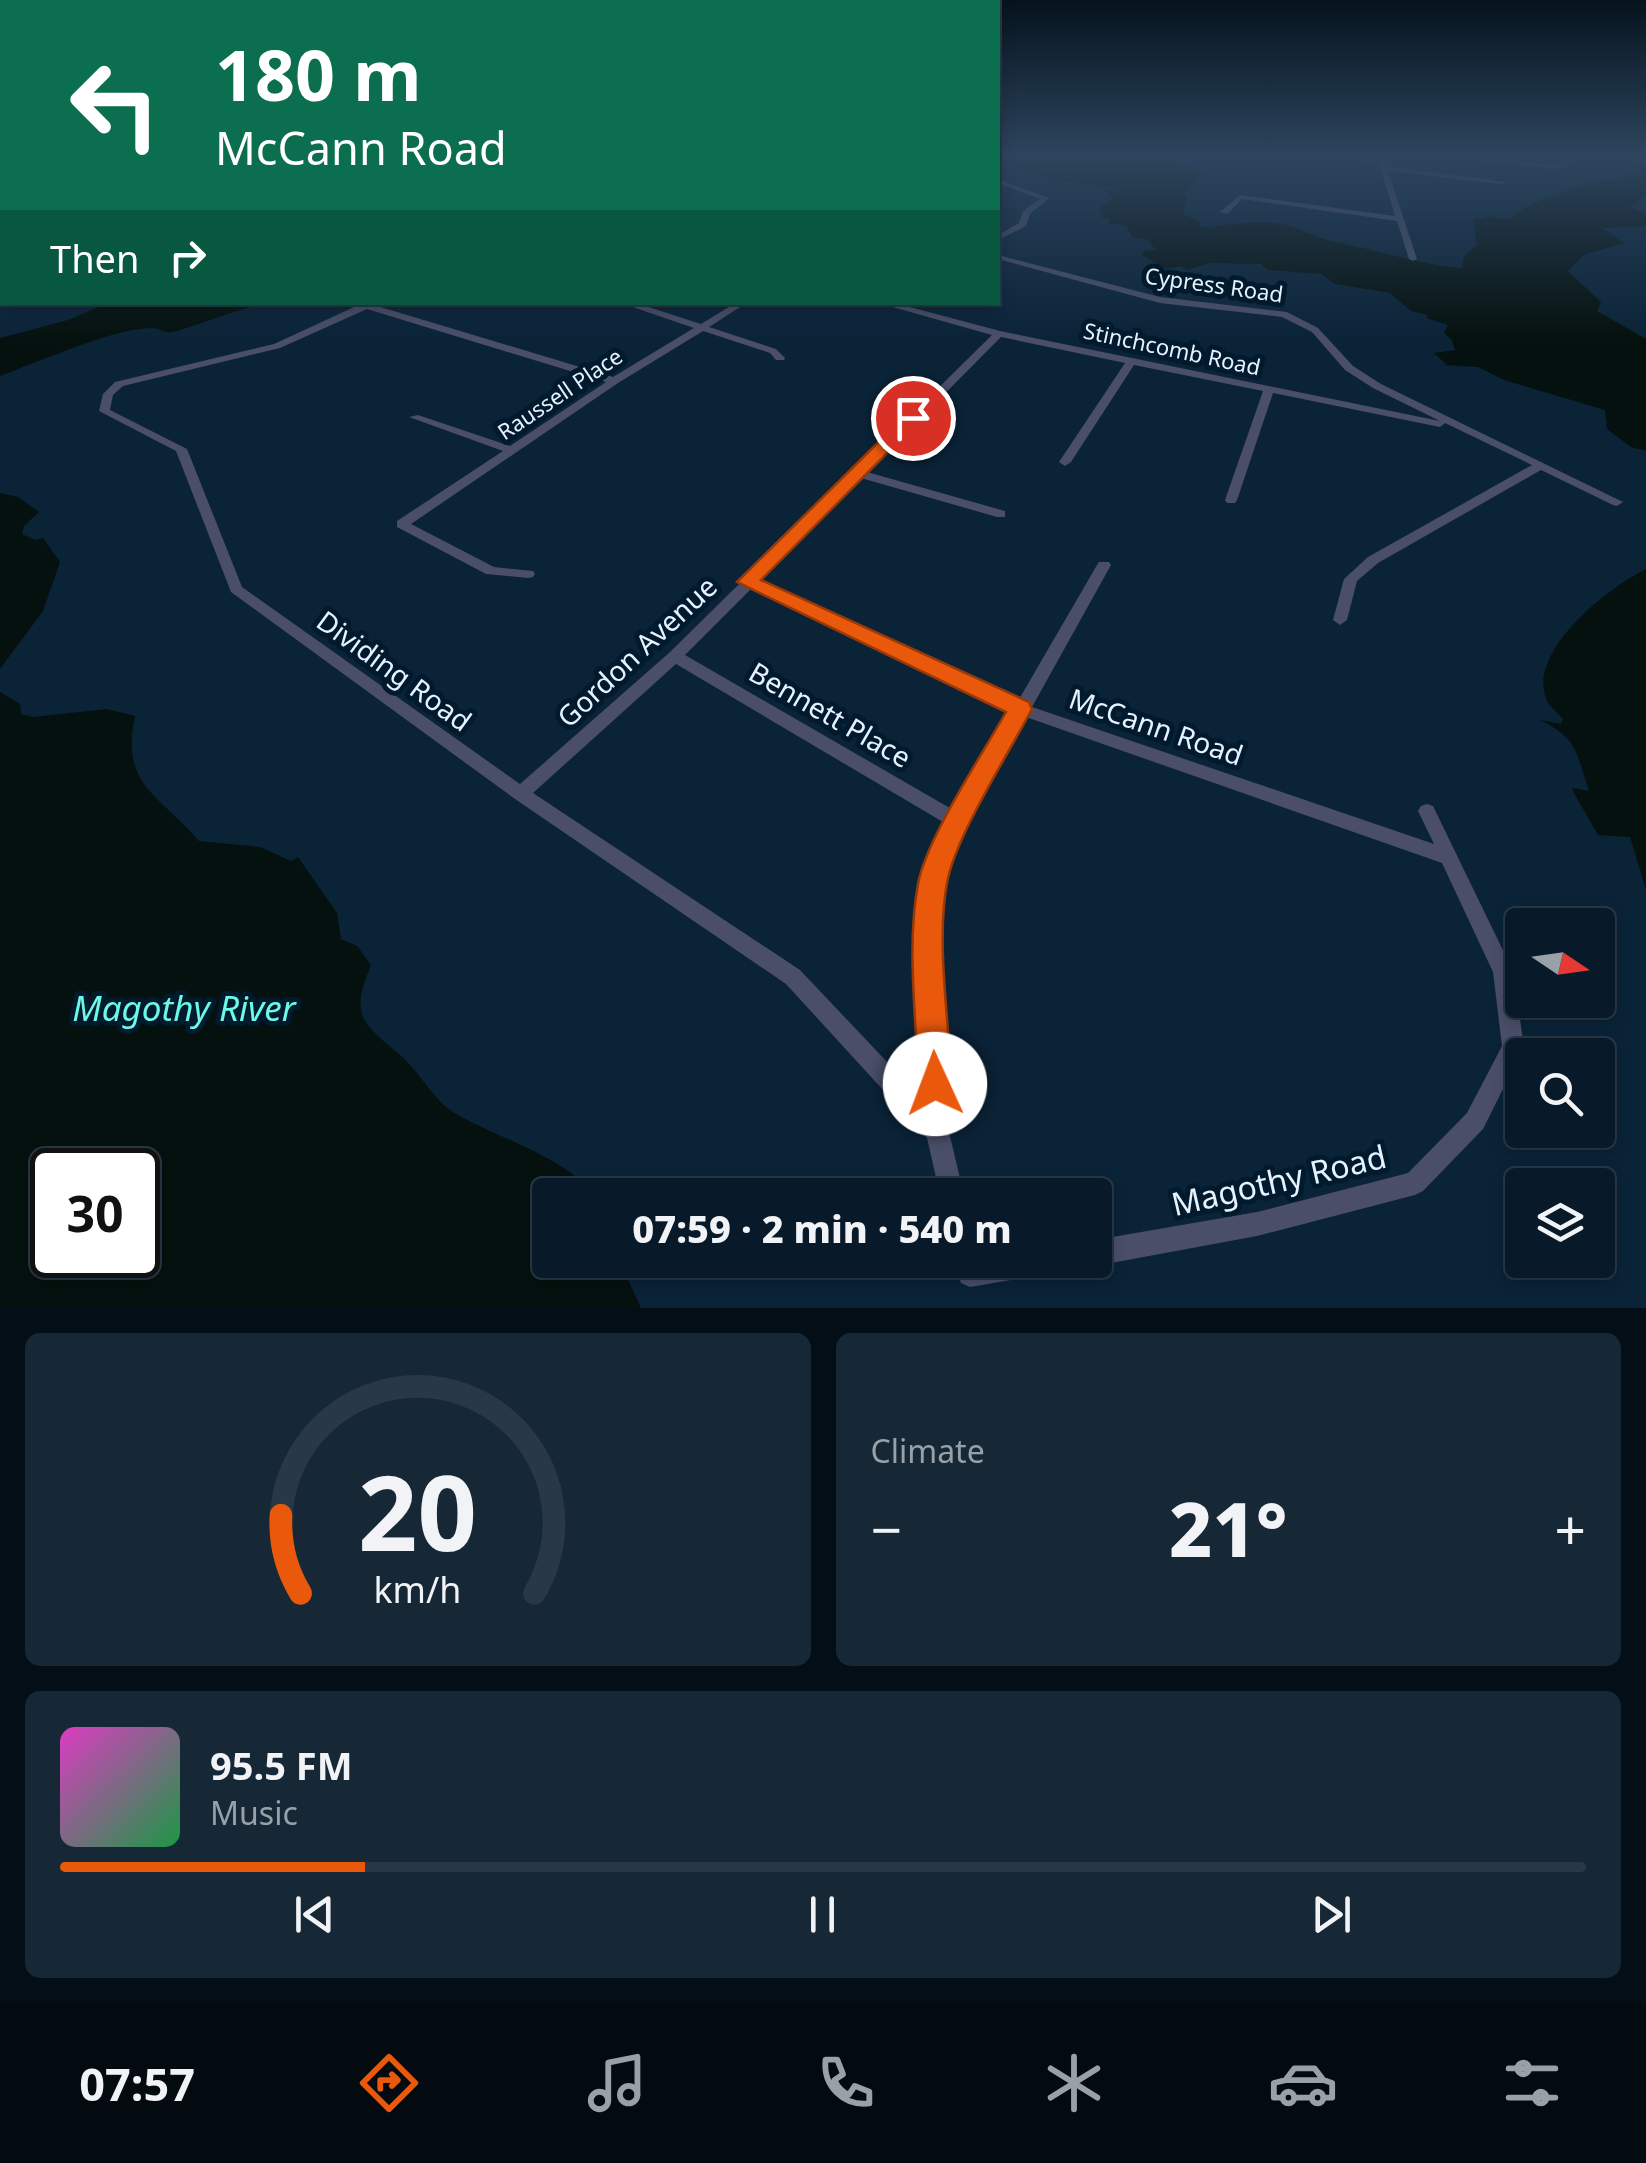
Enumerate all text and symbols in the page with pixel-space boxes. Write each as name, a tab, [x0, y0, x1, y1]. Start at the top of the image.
text: 180 m	[215, 26, 422, 122]
icon: left	[50, 40, 180, 170]
text: McCann Road	[215, 117, 507, 178]
icon: right	[160, 230, 215, 285]
text: Then	[50, 232, 140, 284]
street label: Cypress Road	[1143, 259, 1285, 309]
street label: Stinchcomb Road	[1081, 315, 1263, 381]
street label: Raussell Place	[491, 340, 628, 446]
pin	[871, 376, 956, 461]
icon: arrive	[886, 391, 941, 446]
street label: Gordon Avenue	[548, 567, 724, 735]
street label: Dividing Road	[310, 601, 480, 739]
street label: Bennett Place	[743, 652, 918, 776]
street label: McCann Road	[1064, 679, 1248, 774]
north arrow	[1505, 908, 1615, 1018]
map controls	[1505, 908, 1615, 1278]
water label: Magothy River	[72, 984, 298, 1031]
position arrow	[883, 1032, 987, 1136]
button: search	[1505, 1038, 1615, 1148]
street label: Magothy Road	[1167, 1134, 1390, 1225]
speed limit sign: 30	[30, 1148, 160, 1278]
button: layers	[1505, 1168, 1615, 1278]
text: 07:59 · 2 min · 540 m	[632, 1202, 1012, 1254]
text: Climate	[871, 1429, 985, 1472]
text: 20	[358, 1440, 477, 1581]
text: 21°	[1169, 1477, 1287, 1579]
text: −	[871, 1491, 902, 1566]
text: +	[1555, 1491, 1586, 1566]
text: km/h	[374, 1565, 462, 1613]
text: 95.5 FM	[210, 1739, 352, 1791]
text: Music	[210, 1791, 298, 1834]
icon: previous	[287, 1887, 342, 1942]
icon: pause	[795, 1887, 850, 1942]
icon: next	[1304, 1887, 1359, 1942]
icon: directions	[354, 2048, 424, 2118]
icon: music	[582, 2048, 652, 2118]
icon: phone	[811, 2048, 881, 2118]
icon: climate	[1039, 2048, 1109, 2118]
icon: car	[1268, 2048, 1338, 2118]
icon: filters	[1497, 2048, 1567, 2118]
text: 07:57	[79, 2053, 195, 2114]

